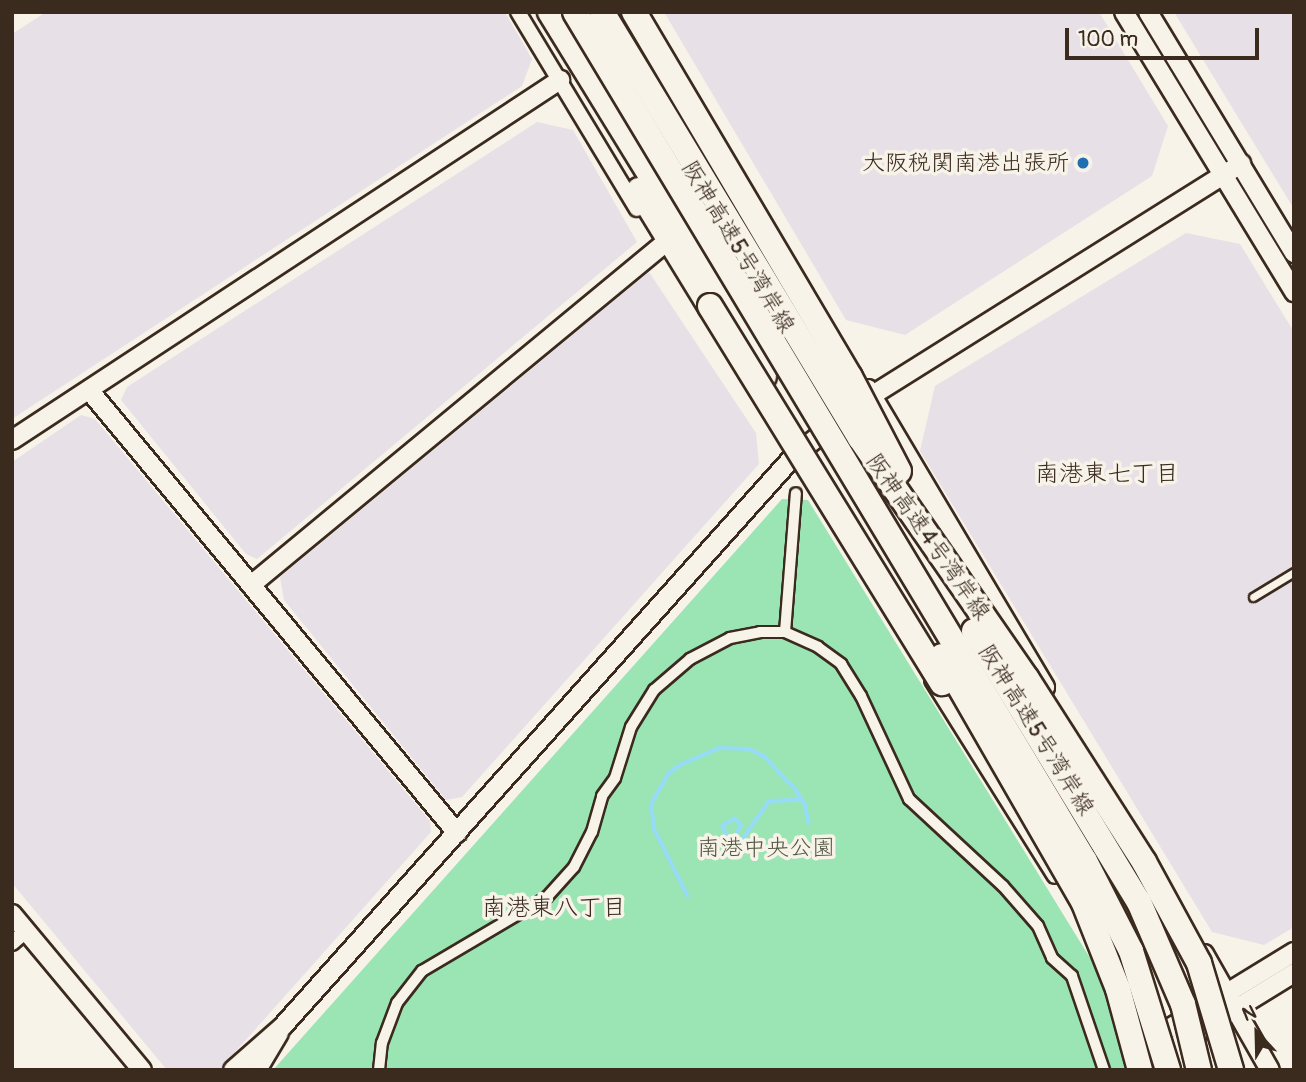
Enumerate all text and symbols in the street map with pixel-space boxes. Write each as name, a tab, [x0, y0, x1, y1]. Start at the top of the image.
scale bar	[1068, 14, 1262, 58]
text: 100 m	[1078, 26, 1138, 53]
place label: 大阪税関南港出張所	[862, 149, 1069, 177]
marker: 大阪税関南港出張所	[1075, 155, 1091, 171]
street label: 阪神高速5号湾岸線	[676, 156, 800, 338]
street label: 阪神高速4号湾岸線	[860, 448, 996, 626]
district label: 南港東七丁目	[1035, 460, 1179, 488]
street label: 阪神高速5号湾岸線	[972, 639, 1100, 821]
park label: 南港中央公園	[697, 834, 835, 862]
district label: 南港東八丁目	[482, 894, 626, 922]
north arrow	[1222, 998, 1292, 1068]
text: N	[1239, 1000, 1260, 1027]

